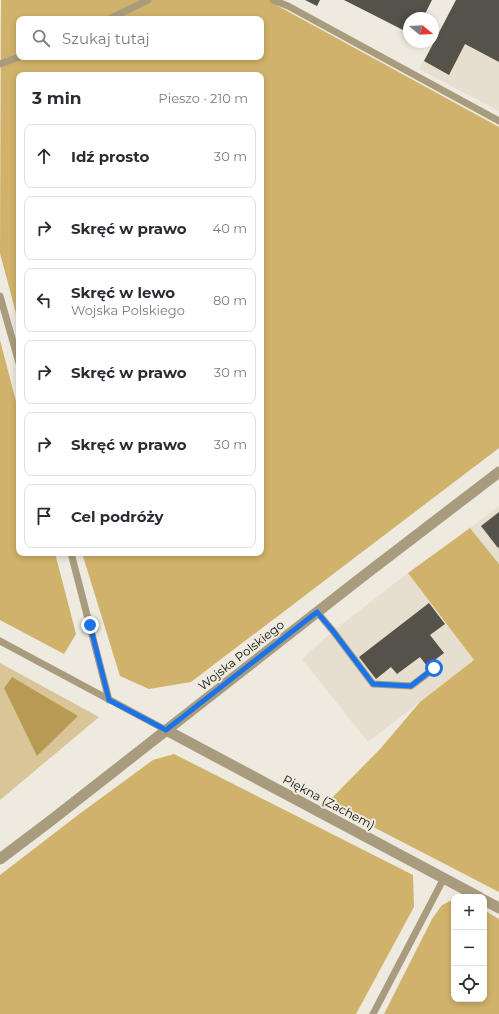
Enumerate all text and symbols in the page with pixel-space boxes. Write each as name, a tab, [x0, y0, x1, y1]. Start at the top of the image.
north arrow	[403, 12, 439, 48]
search box	[16, 16, 264, 60]
icon: search	[30, 27, 52, 49]
text: Szukaj tutaj	[62, 29, 150, 48]
text: 3 min	[32, 88, 82, 108]
text: Pieszo · 210 m	[158, 90, 248, 106]
icon: ahead	[33, 145, 55, 167]
text: Idź prosto	[71, 147, 149, 166]
text: 30 m	[214, 148, 247, 164]
icon: right	[33, 217, 55, 239]
text: Skręć w prawo	[71, 219, 187, 238]
text: 40 m	[213, 220, 247, 236]
text: Skręć w lewo	[71, 283, 175, 302]
icon: left	[33, 289, 55, 311]
text: 80 m	[213, 292, 247, 308]
text: Wojska Polskiego	[71, 302, 185, 318]
icon: right	[33, 361, 55, 383]
text: Skręć w prawo	[71, 363, 187, 382]
text: 30 m	[214, 364, 247, 380]
icon: right	[33, 433, 55, 455]
text: Skręć w prawo	[71, 435, 187, 454]
text: 30 m	[214, 436, 247, 452]
icon: arrive	[33, 505, 55, 527]
text: Cel podróży	[71, 507, 163, 526]
route end	[81, 616, 99, 634]
street label: Wojska Polskiego	[195, 617, 287, 693]
route start	[425, 659, 443, 677]
street label: Piękna (Zachem)	[280, 771, 378, 833]
map controls	[451, 894, 487, 1002]
button: +	[451, 894, 487, 930]
button: −	[451, 930, 487, 966]
button: locate	[451, 966, 487, 1002]

